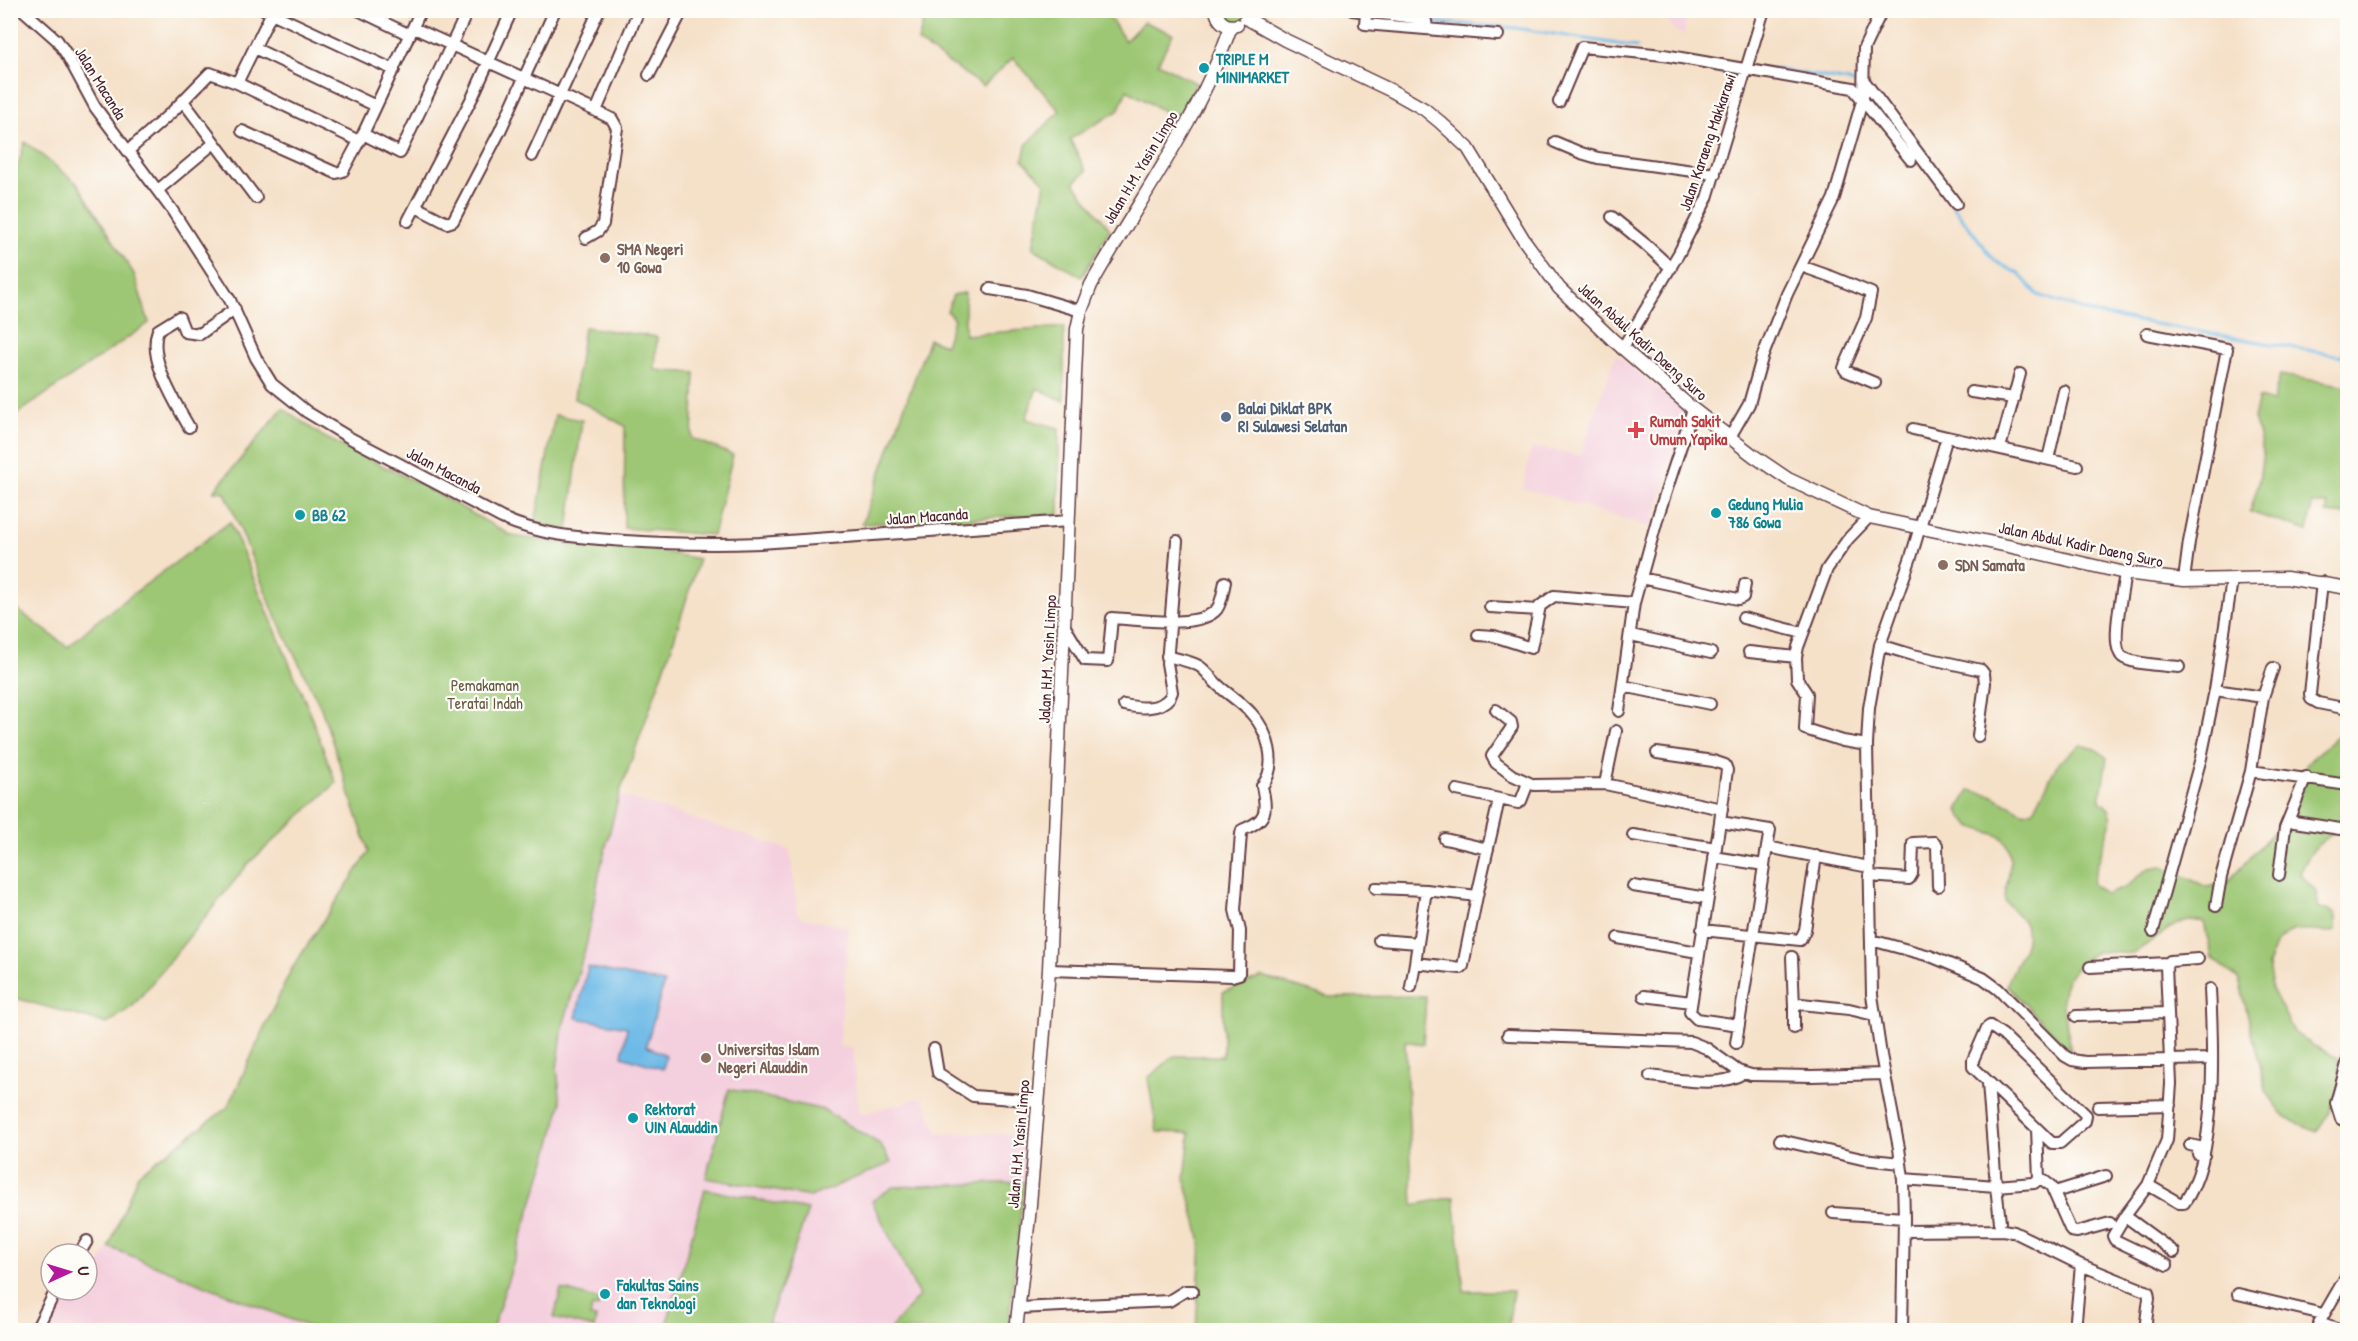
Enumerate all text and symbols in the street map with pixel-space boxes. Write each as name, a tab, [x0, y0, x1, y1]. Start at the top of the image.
street label: Jalan Macanda	[70, 43, 132, 123]
place label: TRIPLE M MINIMARKET	[1215, 48, 1290, 88]
marker: TRIPLE M MINIMARKET	[1197, 61, 1211, 75]
street label: Jalan Karaeng Makkarawi	[1673, 70, 1741, 214]
street label: Jalan H.M. Yasin Limpo	[1097, 106, 1183, 228]
place label: SMA Negeri 10 Gowa	[617, 238, 683, 278]
marker: SMA Negeri 10 Gowa	[598, 251, 612, 265]
street label: Jalan Abdul Kadir Daeng Suro	[1573, 277, 1713, 406]
place label: Balai Diklat BPK RI Sulawesi Selatan	[1238, 397, 1347, 437]
marker: Balai Diklat BPK RI Sulawesi Selatan	[1219, 410, 1233, 424]
place label: Rumah Sakit Umum Yapika	[1650, 410, 1728, 451]
marker: Rumah Sakit Umum Yapika	[1627, 421, 1645, 439]
street label: Jalan Macanda	[403, 441, 485, 499]
place label: Gedung Mulia 786 Gowa	[1727, 493, 1803, 533]
street label: Jalan Macanda	[886, 502, 968, 530]
place label: BB 62	[312, 504, 346, 526]
marker: Gedung Mulia 786 Gowa	[1709, 506, 1723, 520]
marker: BB 62	[293, 508, 307, 522]
street label: Jalan Abdul Kadir Daeng Suro	[1997, 516, 2166, 572]
place label: SDN Samata	[1955, 554, 2025, 576]
marker: SDN Samata	[1936, 558, 1950, 572]
street label: Jalan H.M. Yasin Limpo	[1033, 594, 1061, 724]
park label: Pemakaman Teratai Indah	[447, 674, 523, 714]
place label: Universitas Islam Negeri Alauddin	[718, 1038, 819, 1079]
marker: Universitas Islam Negeri Alauddin	[699, 1051, 713, 1065]
street label: Jalan H.M. Yasin Limpo	[1001, 1078, 1035, 1209]
place label: Rektorat UIN Alauddin	[645, 1098, 718, 1138]
marker: Rektorat UIN Alauddin	[626, 1111, 640, 1125]
north arrow	[39, 1242, 99, 1302]
text: U	[73, 1266, 95, 1276]
place label: Fakultas Sains dan Teknologi	[616, 1274, 700, 1315]
marker: Fakultas Sains dan Teknologi	[598, 1287, 612, 1301]

